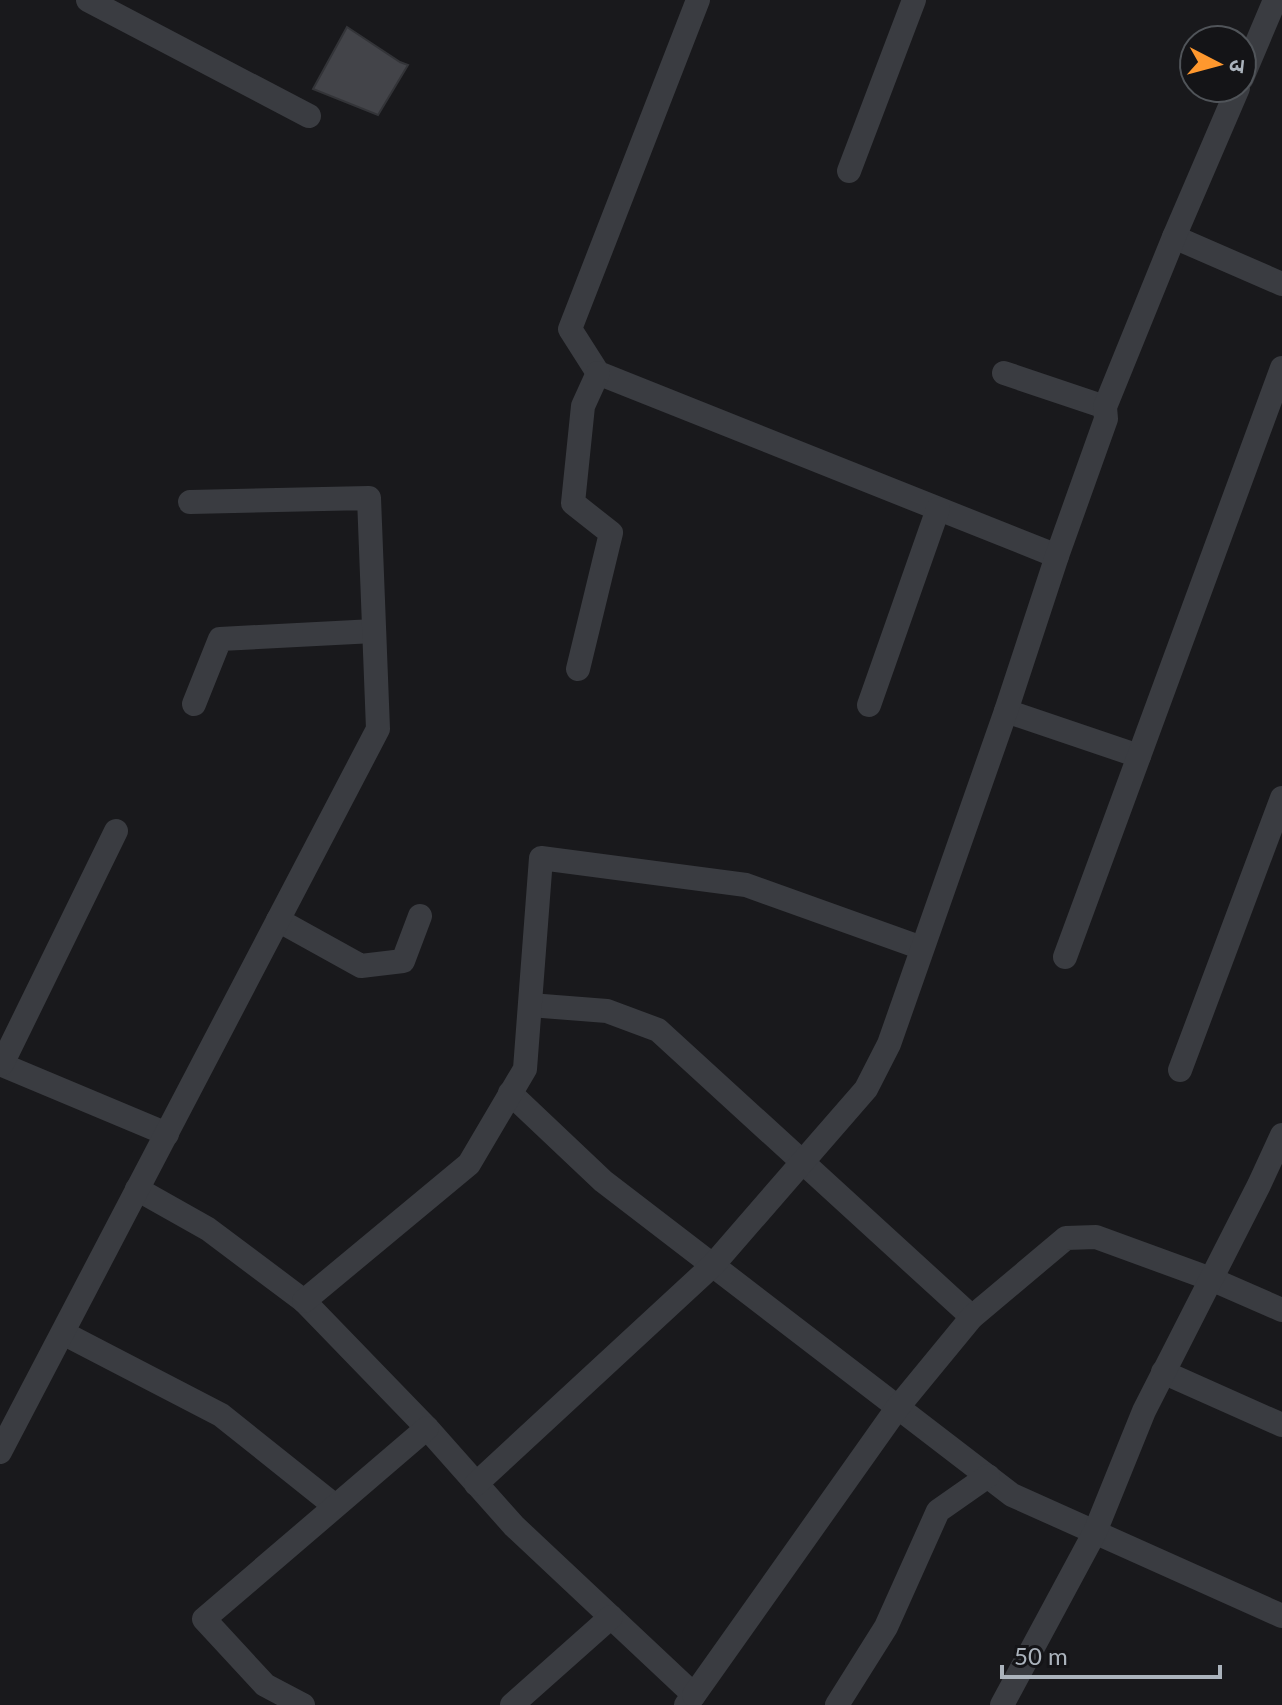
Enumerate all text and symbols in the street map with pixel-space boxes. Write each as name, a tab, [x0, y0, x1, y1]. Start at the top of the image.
north arrow	[1178, 24, 1258, 104]
text: उ	[1224, 58, 1252, 75]
scale bar	[1002, 1629, 1220, 1679]
text: 50 m	[1014, 1641, 1068, 1670]

